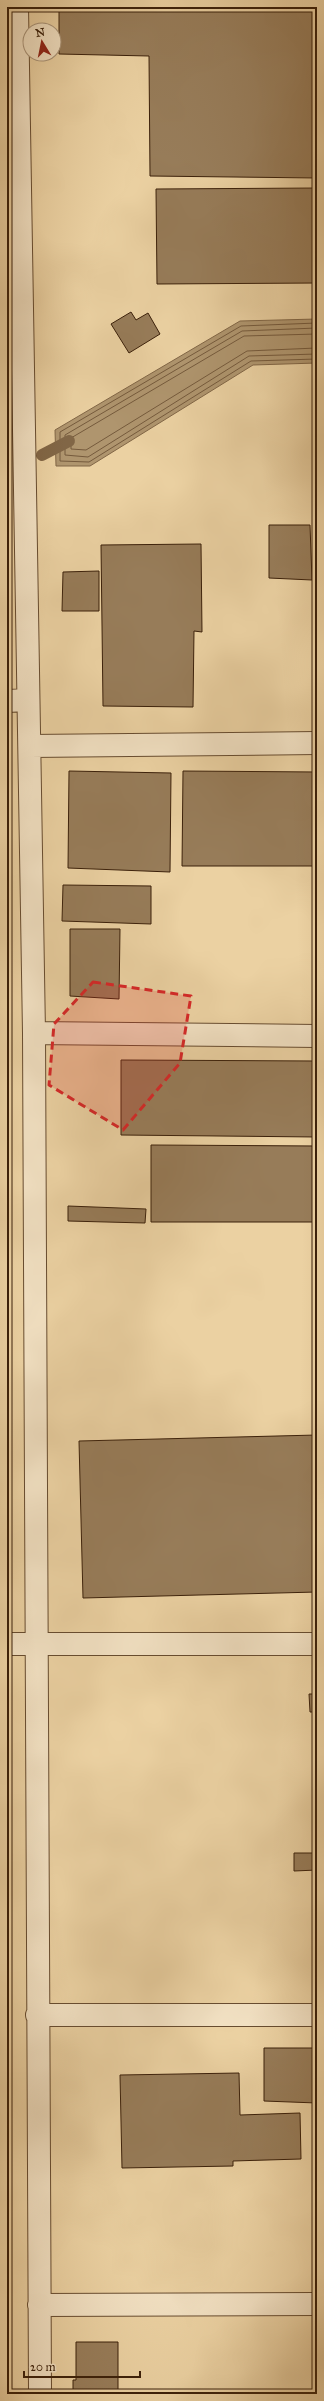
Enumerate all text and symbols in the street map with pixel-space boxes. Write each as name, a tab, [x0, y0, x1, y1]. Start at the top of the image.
north arrow	[22, 22, 62, 62]
text: N	[35, 25, 47, 40]
scale bar	[24, 2353, 140, 2379]
text: 20 m	[30, 2360, 56, 2374]

